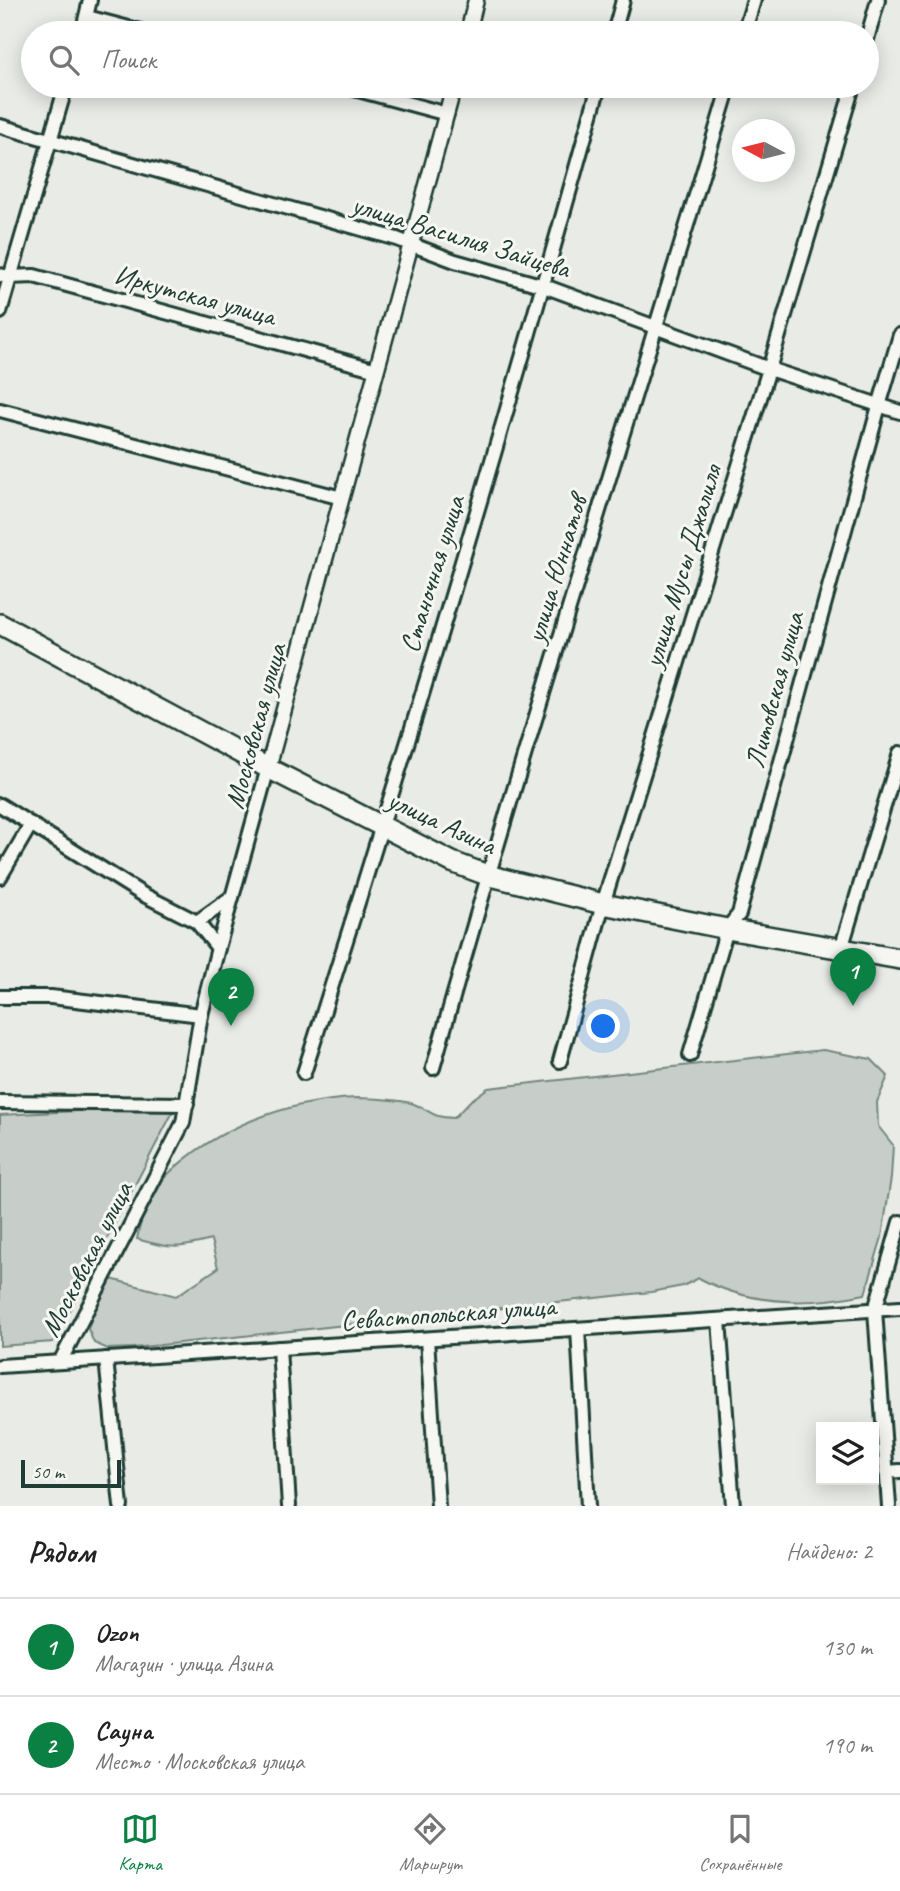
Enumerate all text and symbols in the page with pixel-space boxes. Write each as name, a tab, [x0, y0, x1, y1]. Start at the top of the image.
search box	[21, 21, 879, 98]
icon: search	[45, 41, 83, 79]
text: Поиск	[101, 43, 156, 76]
north arrow	[732, 119, 795, 182]
street label: улица Василия Зайцева	[346, 186, 576, 286]
street label: Иркутская улица	[111, 257, 282, 334]
street label: улица Мусы Джалиля	[634, 458, 730, 673]
street label: улица Юннатов	[517, 486, 596, 649]
street label: Станочная улица	[392, 490, 473, 657]
street label: Литовская улица	[736, 607, 812, 772]
street label: Московская улица	[216, 638, 294, 812]
street label: улица Азина	[380, 781, 503, 863]
pin: 1	[830, 948, 876, 1006]
pin: 2	[208, 968, 254, 1026]
your location	[586, 1009, 620, 1043]
street label: Московская улица	[32, 1174, 141, 1342]
street label: Севастопольская улица	[339, 1288, 559, 1338]
map controls	[816, 1422, 879, 1485]
button: layers	[816, 1422, 879, 1485]
scale bar	[21, 1457, 121, 1489]
text: 50 m	[32, 1460, 64, 1484]
text: Рядом	[28, 1533, 95, 1571]
text: Найдено: 2	[786, 1537, 872, 1566]
text: Ozon	[95, 1616, 138, 1649]
text: 1	[46, 1633, 56, 1662]
text: 130 m	[823, 1633, 872, 1662]
text: Магазин · улица Азина	[95, 1649, 272, 1678]
text: Сауна	[95, 1714, 152, 1747]
text: 2	[46, 1731, 56, 1760]
text: 190 m	[823, 1731, 872, 1760]
text: Место · Московская улица	[95, 1747, 304, 1776]
tab: Карта	[119, 1810, 162, 1876]
tab: Маршрут	[399, 1810, 462, 1876]
tab: Сохранённые	[699, 1810, 781, 1876]

